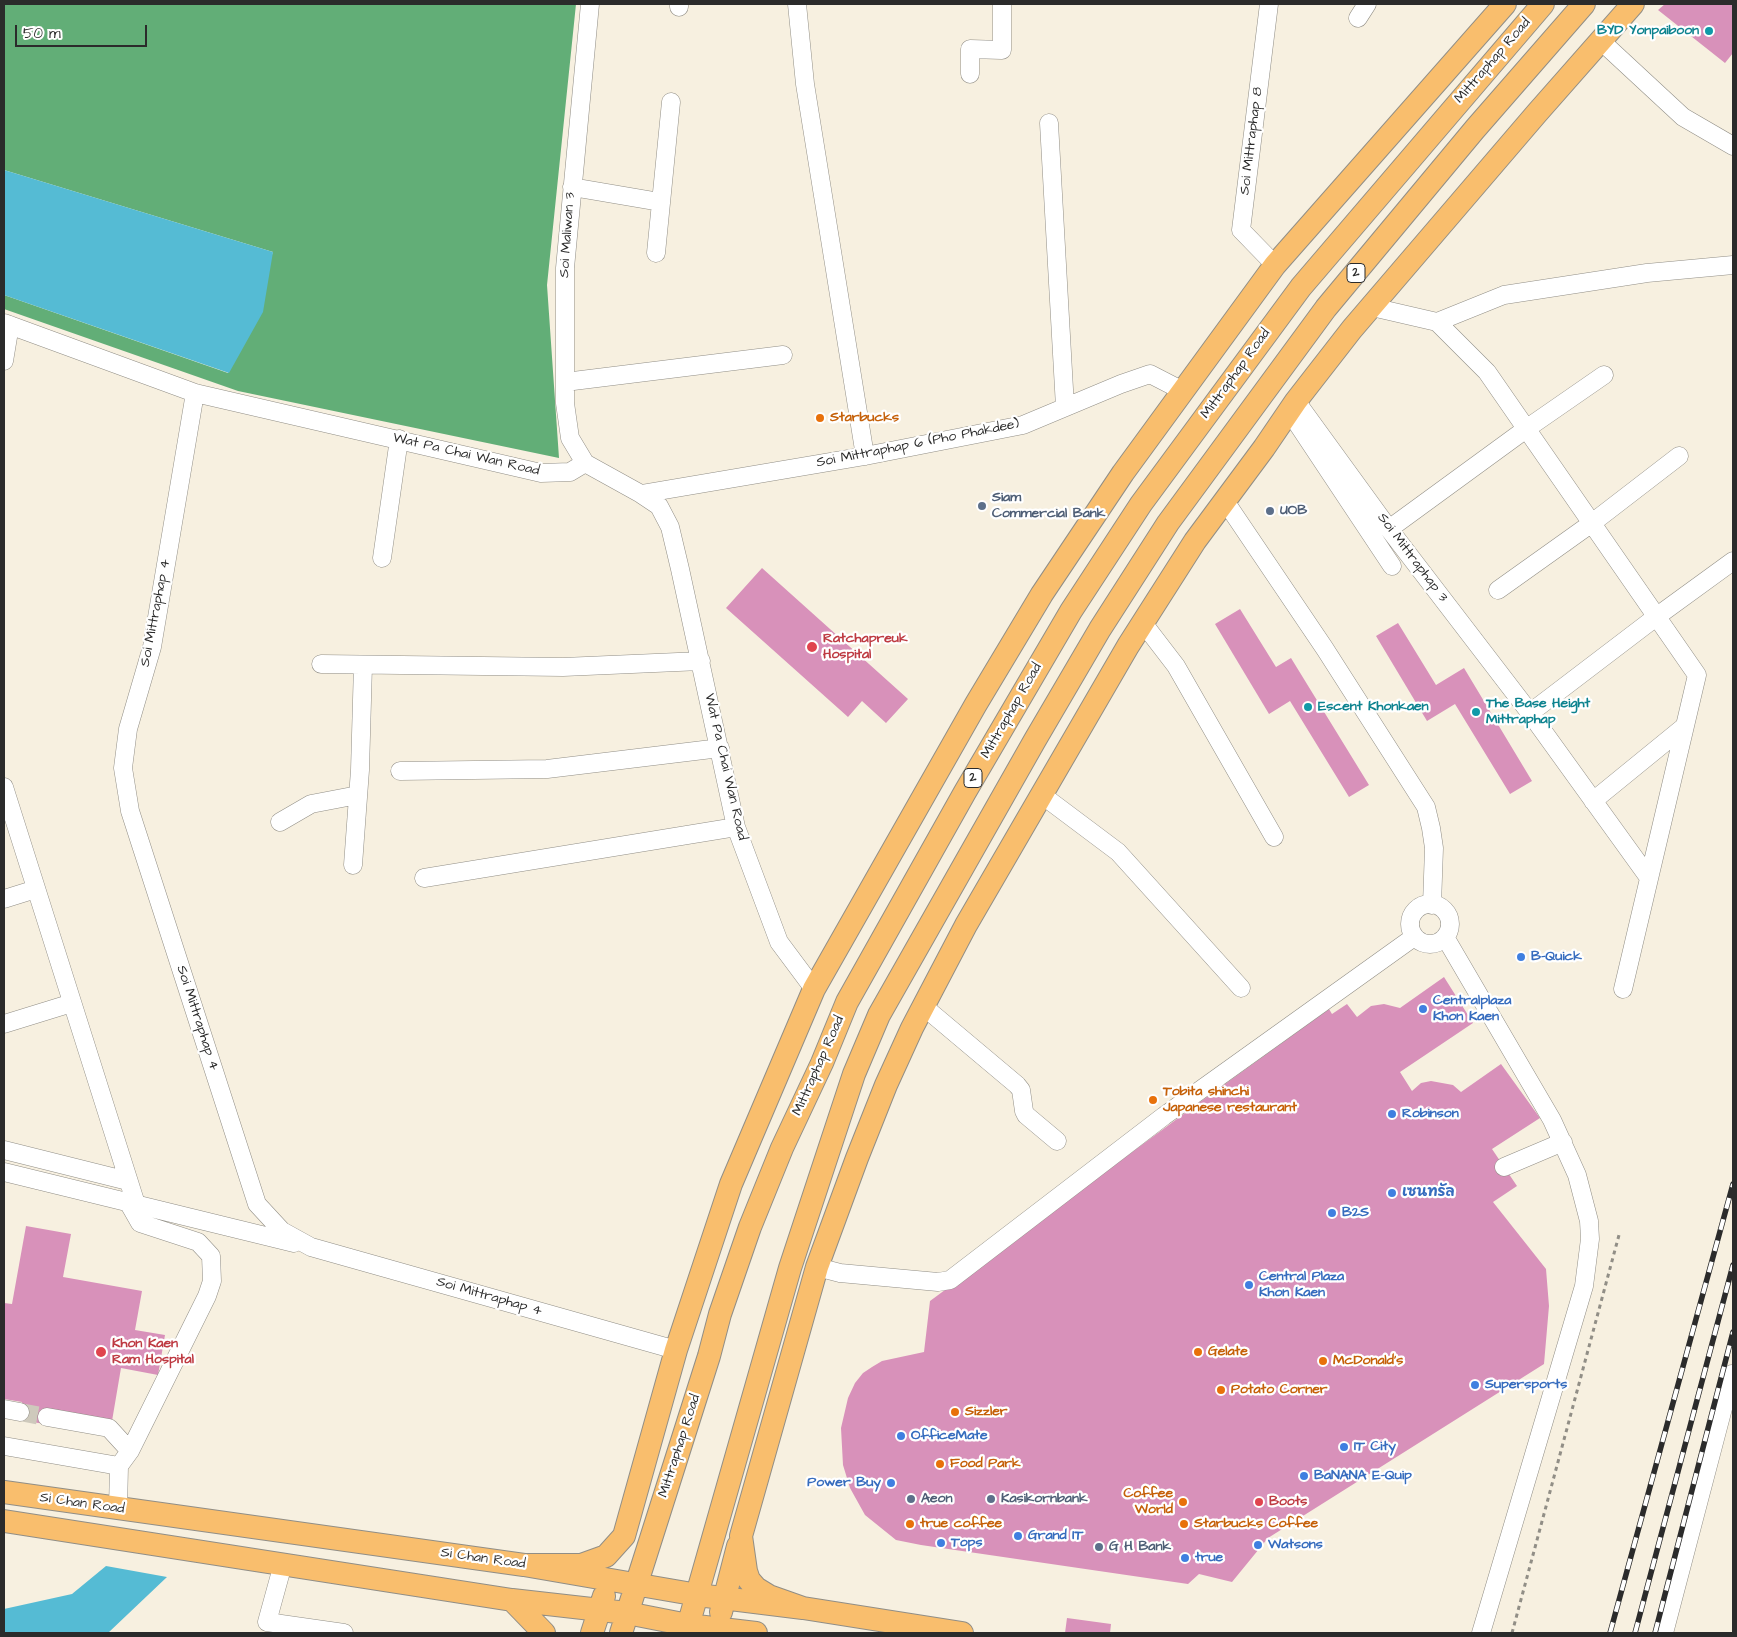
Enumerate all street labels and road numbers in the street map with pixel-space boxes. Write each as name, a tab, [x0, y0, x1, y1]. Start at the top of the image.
street label: Mittraphap Road	[1451, 15, 1535, 107]
street label: Soi Mittraphap 8	[1237, 86, 1267, 196]
street label: Soi Maliwan 3	[557, 192, 579, 278]
road number: 2	[1347, 264, 1365, 282]
street label: Mittraphap Road	[1198, 326, 1274, 422]
street label: Soi Mittraphap 6 (Pho Phakdee)	[815, 416, 1021, 472]
street label: Wat Pa Chai Wan Road	[391, 430, 541, 480]
street label: Soi Mittraphap 3	[1373, 510, 1451, 606]
street label: Soi Mittraphap 4	[137, 558, 175, 668]
street label: Mittraphap Road	[978, 660, 1046, 762]
street label: Wat Pa Chai Wan Road	[700, 692, 750, 842]
road number: 2	[964, 768, 982, 788]
street label: Soi Mittraphap 4	[172, 963, 222, 1073]
street label: Mittraphap Road	[790, 1014, 848, 1118]
street label: Soi Mittraphap 4	[434, 1274, 544, 1320]
street label: Mittraphap Road	[655, 1392, 705, 1500]
street label: Si Chan Road	[39, 1490, 125, 1518]
street label: Si Chan Road	[440, 1545, 526, 1573]

